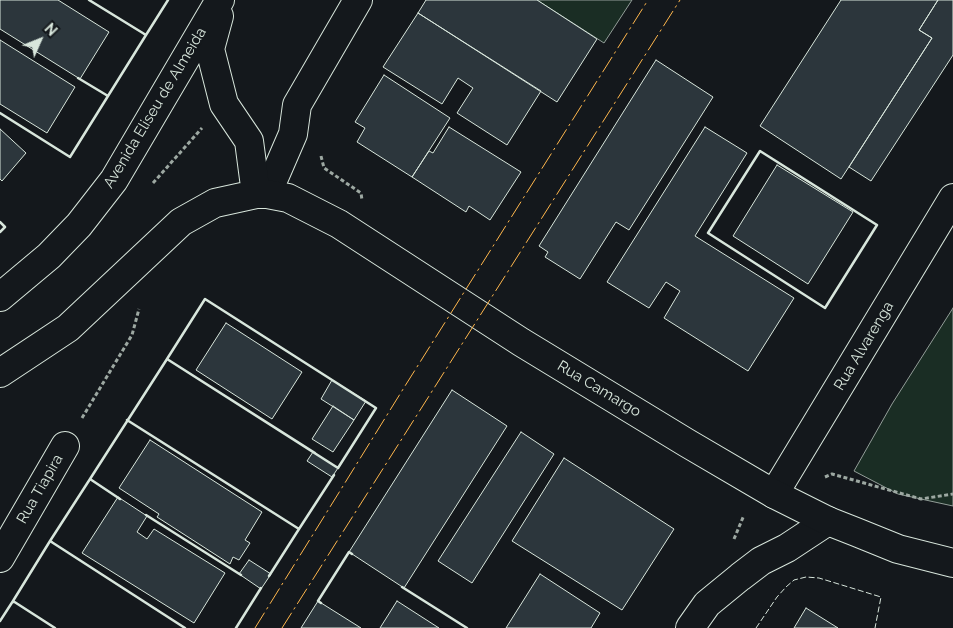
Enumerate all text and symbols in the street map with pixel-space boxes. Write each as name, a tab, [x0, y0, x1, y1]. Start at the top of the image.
north arrow	[15, 15, 65, 65]
text: N	[41, 20, 60, 39]
street label: Avenida Eliseu de Almeida	[100, 24, 210, 192]
street label: Rua Alvarenga	[830, 298, 898, 394]
street label: Rua Camargo	[554, 357, 644, 421]
street label: Rua Tiapira	[13, 451, 67, 527]

